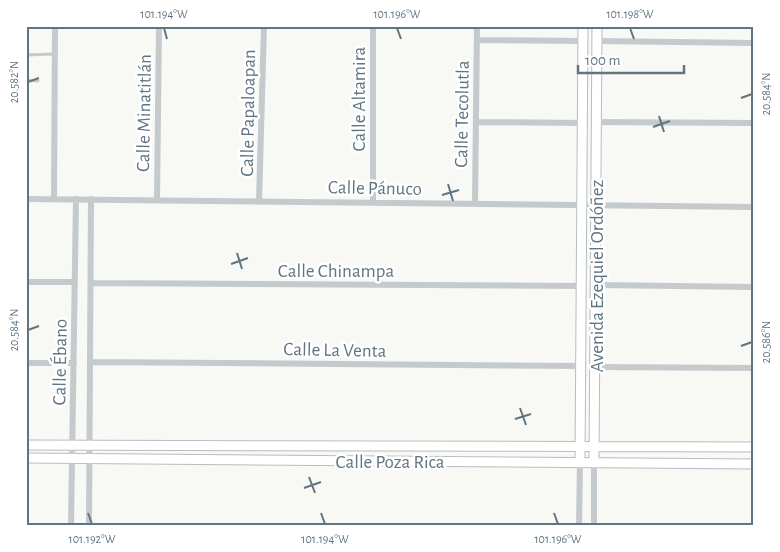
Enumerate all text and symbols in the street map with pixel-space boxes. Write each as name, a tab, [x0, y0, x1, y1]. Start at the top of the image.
text: 101.194°W	[140, 8, 188, 20]
text: 101.196°W	[373, 8, 421, 20]
text: 101.198°W	[606, 8, 654, 20]
scale bar	[578, 42, 684, 74]
street label: Calle Altamira	[350, 46, 369, 151]
street label: Calle Papaloapan	[238, 49, 259, 177]
text: 100 m	[585, 53, 620, 68]
street label: Calle Minatitlán	[134, 54, 155, 172]
street label: Calle Tecolutla	[452, 60, 473, 168]
text: 20.582°N	[8, 61, 20, 103]
text: 20.584°N	[760, 73, 772, 115]
street label: Calle Pánuco	[328, 178, 422, 199]
street label: Avenida Ezequiel Ordóñez	[588, 180, 607, 372]
street label: Calle Chinampa	[278, 262, 394, 281]
text: 20.584°N	[8, 309, 20, 351]
street label: Calle Ébano	[48, 319, 71, 405]
text: 20.586°N	[760, 321, 772, 363]
street label: Calle La Venta	[283, 340, 387, 361]
street label: Calle Poza Rica	[336, 453, 445, 472]
text: 101.192°W	[69, 533, 116, 545]
text: 101.194°W	[301, 533, 349, 545]
text: 101.196°W	[534, 533, 582, 545]

